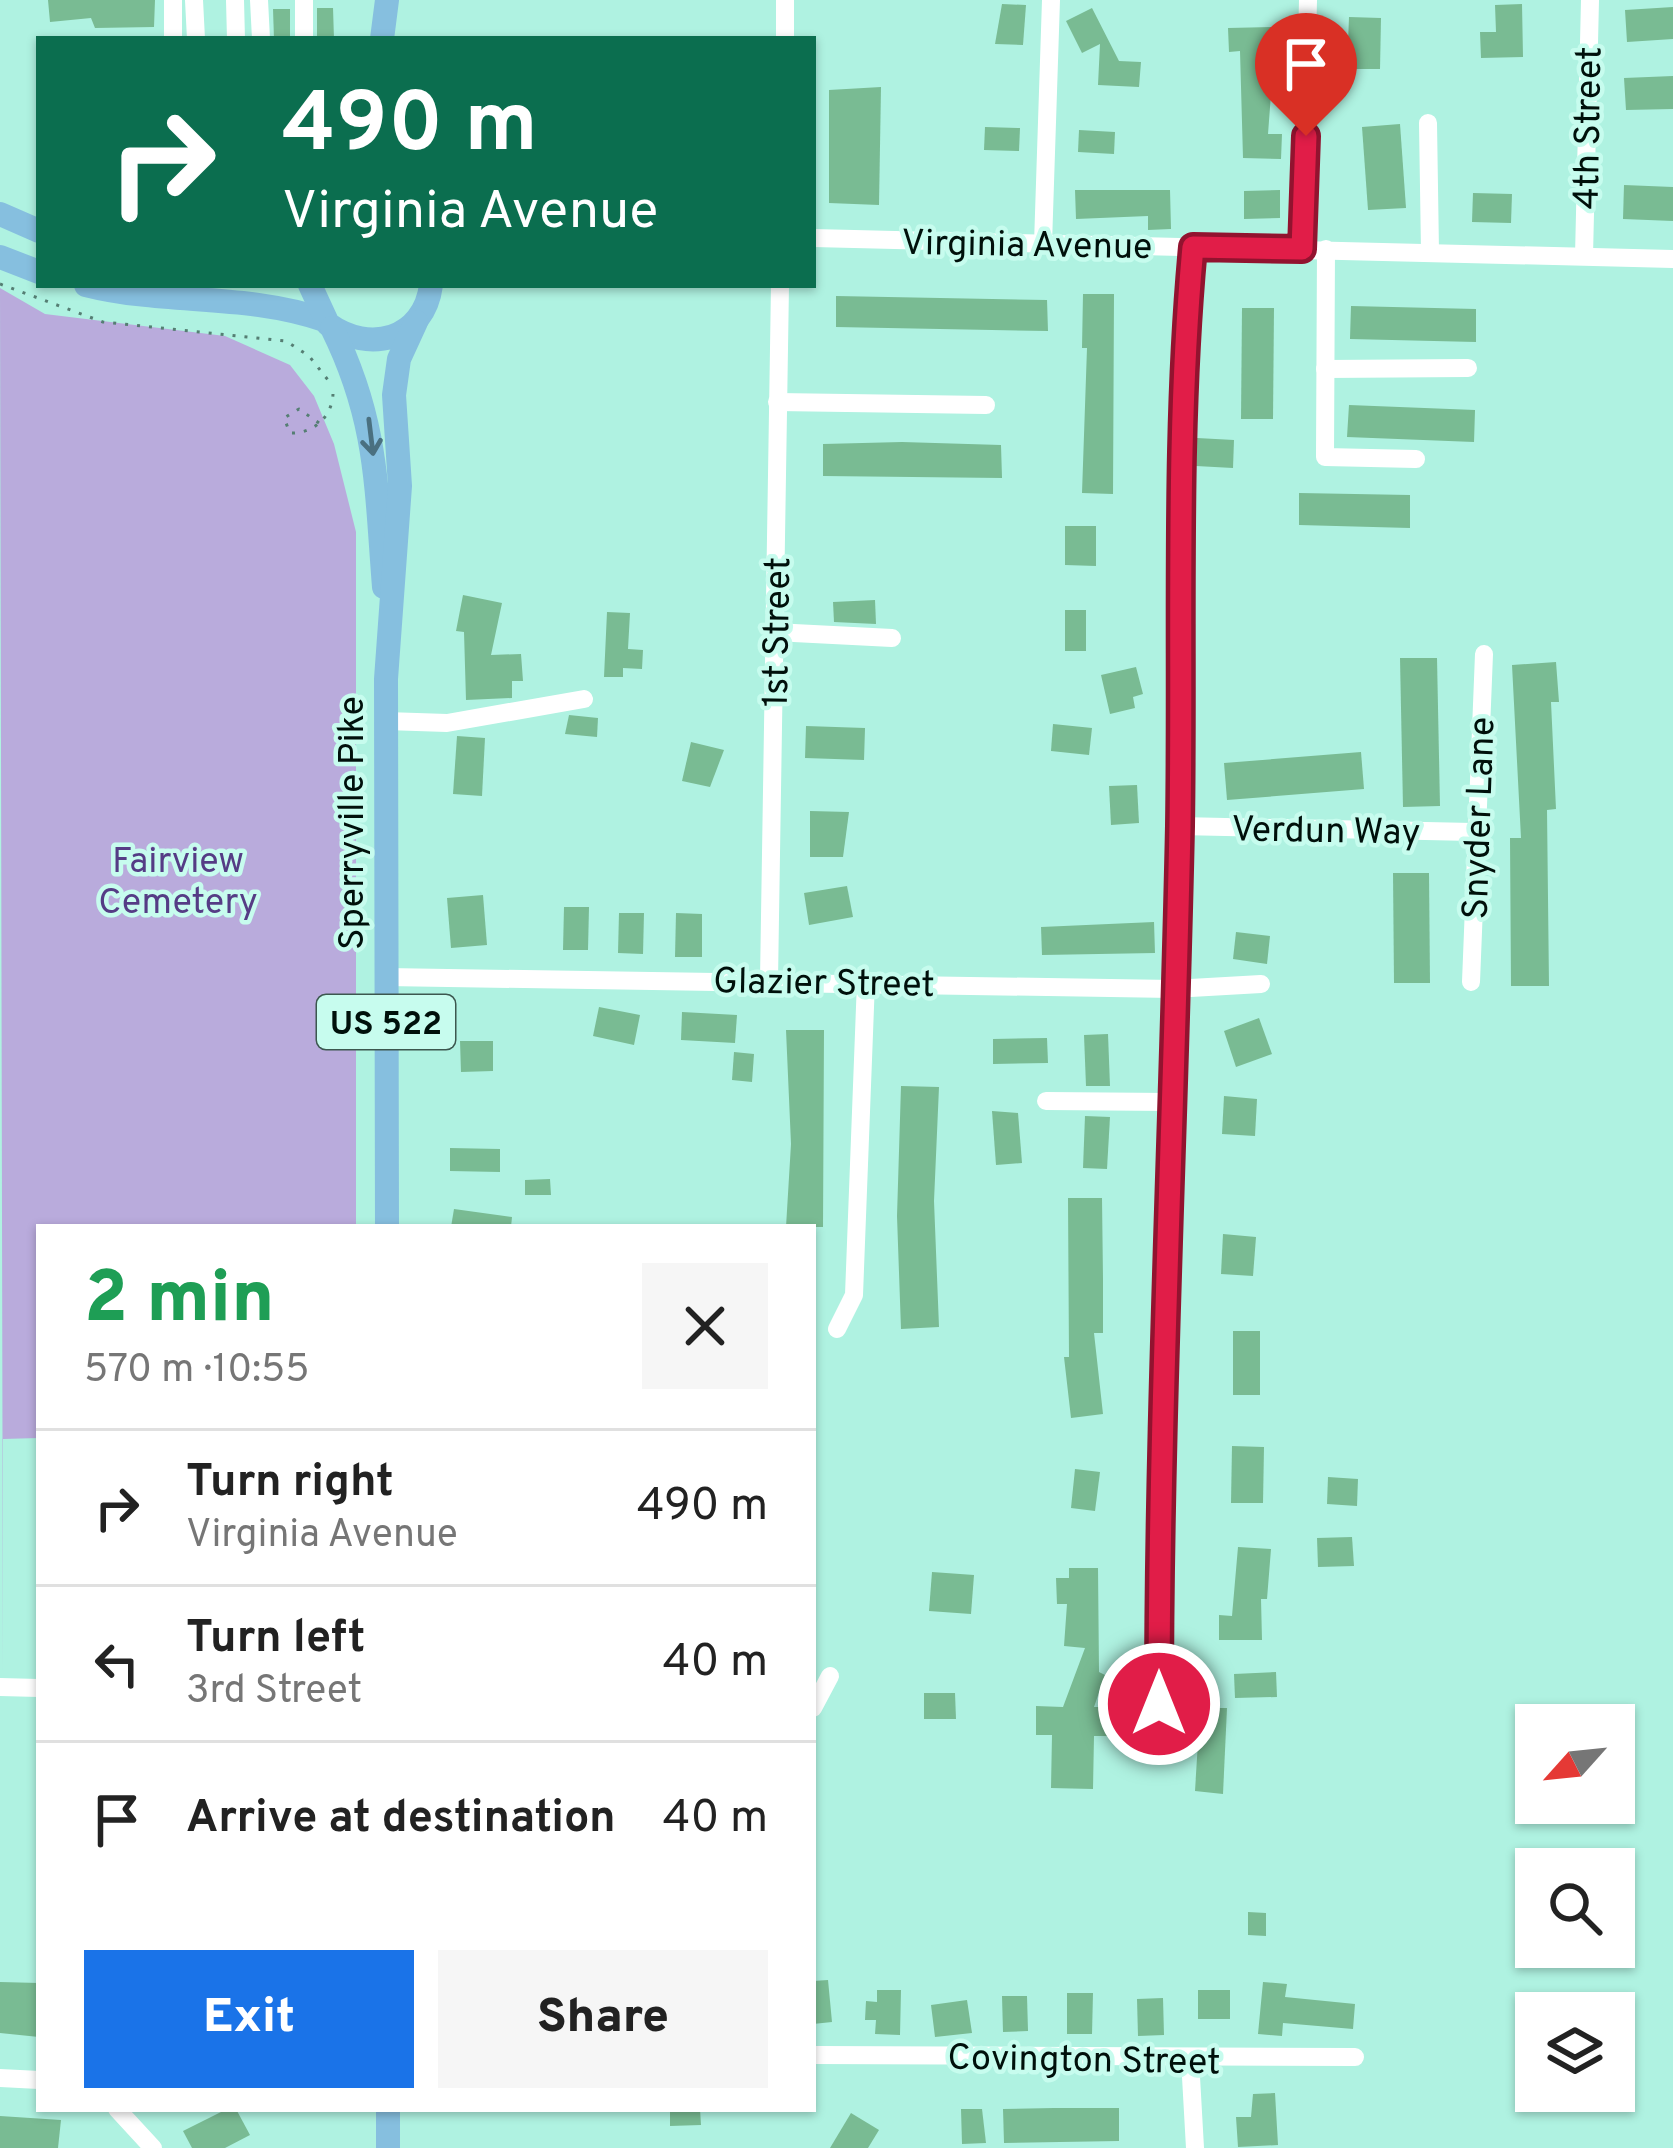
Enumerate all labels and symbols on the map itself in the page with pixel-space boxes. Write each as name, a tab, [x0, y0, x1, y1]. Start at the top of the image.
pin	[1255, 13, 1357, 136]
street label: 4th Street	[1566, 46, 1614, 210]
street label: Virginia Avenue	[901, 222, 1153, 272]
one-way arrow	[360, 417, 382, 456]
street label: 1st Street	[755, 556, 803, 708]
street label: Sperryville Pike	[331, 696, 377, 950]
street label: Snyder Lane	[1454, 716, 1508, 920]
street label: Verdun Way	[1231, 808, 1421, 858]
park label: Fairview Cemetery	[98, 840, 258, 927]
street label: Glazier Street	[713, 960, 935, 1010]
road number: US 522	[317, 995, 455, 1049]
position arrow	[1096, 1641, 1222, 1767]
north arrow	[1515, 1704, 1635, 1824]
street label: Covington Street	[947, 2037, 1221, 2087]

